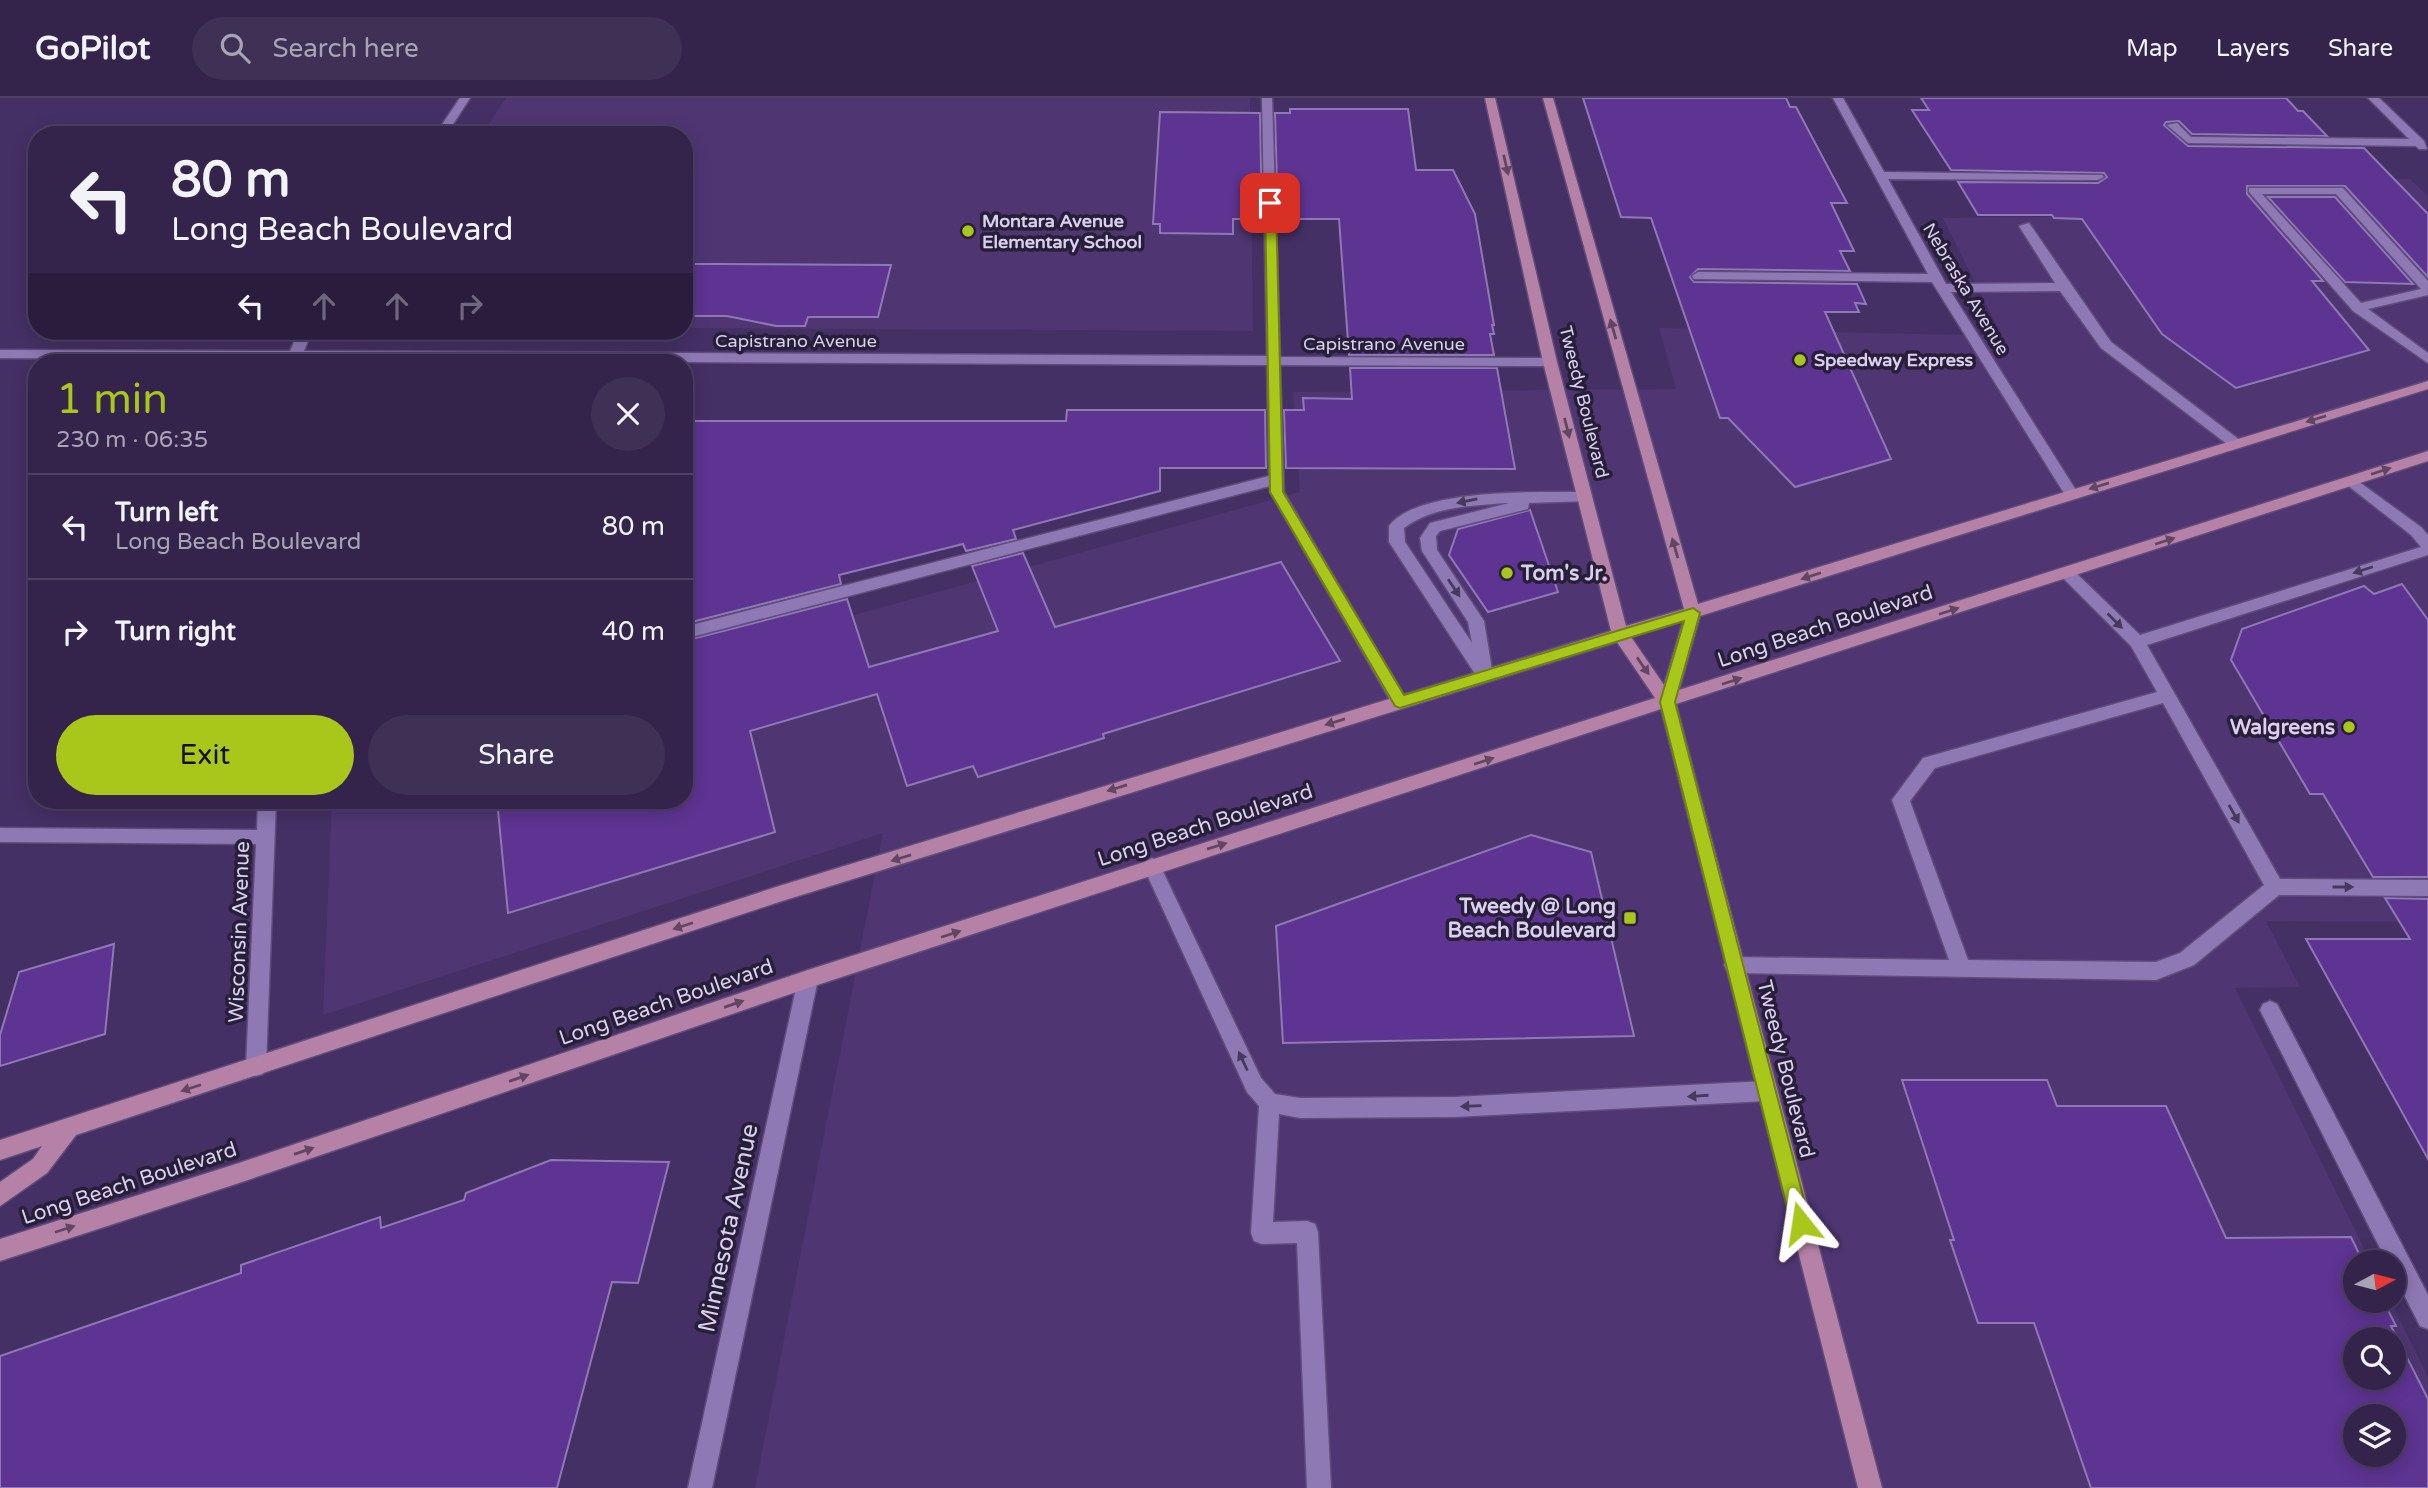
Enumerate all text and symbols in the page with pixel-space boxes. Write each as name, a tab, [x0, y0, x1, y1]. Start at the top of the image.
search box	[192, 17, 682, 80]
text: GoPilot	[35, 29, 150, 68]
icon: search	[216, 29, 254, 67]
text: Search here	[272, 33, 419, 64]
text: Map	[2126, 34, 2178, 63]
text: Layers	[2216, 34, 2290, 63]
text: Share	[2328, 34, 2393, 63]
text: 80 m	[171, 151, 290, 210]
icon: left	[56, 154, 147, 245]
one-way arrow	[1500, 154, 1511, 176]
pin	[1240, 173, 1300, 233]
icon: arrive	[1251, 184, 1289, 222]
place label: Montara Avenue Elementary School	[982, 210, 1142, 253]
text: Long Beach Boulevard	[171, 211, 513, 249]
street label: Nebraska Avenue	[1918, 219, 2014, 359]
marker: Montara Avenue Elementary School	[960, 223, 976, 239]
icon: left	[232, 287, 270, 325]
icon: ahead	[305, 287, 343, 325]
icon: ahead	[378, 287, 416, 325]
icon: right	[451, 287, 489, 325]
one-way arrow	[1607, 317, 1618, 339]
street label: Tweedy Boulevard	[1554, 324, 1614, 480]
street label: Capistrano Avenue	[715, 330, 877, 352]
street label: Capistrano Avenue	[1303, 333, 1465, 355]
place label: Speedway Express	[1814, 349, 1974, 371]
marker: Speedway Express	[1792, 352, 1808, 368]
text: 1 min	[56, 374, 168, 425]
button: close	[591, 377, 665, 451]
one-way arrow	[2305, 415, 2326, 425]
one-way arrow	[1562, 417, 1573, 439]
text: 230 m · 06:35	[56, 426, 208, 454]
one-way arrow	[2371, 465, 2392, 475]
one-way arrow	[2088, 482, 2109, 492]
one-way arrow	[1456, 495, 1478, 506]
text: Turn left	[115, 497, 218, 528]
icon: left	[56, 508, 94, 546]
text: 80 m	[602, 511, 665, 542]
text: Long Beach Boulevard	[115, 528, 361, 556]
one-way arrow	[2155, 535, 2176, 546]
one-way arrow	[1669, 537, 1679, 558]
place label: Tom's Jr.	[1520, 561, 1607, 586]
marker: Tom's Jr.	[1499, 565, 1515, 581]
one-way arrow	[2352, 566, 2373, 576]
one-way arrow	[1800, 571, 1821, 581]
one-way arrow	[1448, 578, 1461, 598]
street label: Long Beach Boulevard	[1714, 580, 1936, 673]
one-way arrow	[1938, 605, 1959, 616]
one-way arrow	[2107, 612, 2123, 629]
icon: right	[56, 613, 94, 651]
text: Turn right	[115, 616, 236, 647]
text: 40 m	[602, 616, 665, 647]
one-way arrow	[1636, 657, 1650, 675]
one-way arrow	[1722, 675, 1743, 686]
button: Exit	[56, 715, 354, 795]
button: Share	[368, 715, 665, 795]
place label: Walgreens	[2230, 715, 2335, 740]
one-way arrow	[1324, 717, 1345, 727]
marker: Walgreens	[2341, 719, 2357, 735]
one-way arrow	[1474, 755, 1495, 766]
street label: Long Beach Boulevard	[1094, 779, 1316, 872]
one-way arrow	[1106, 784, 1127, 794]
one-way arrow	[2228, 804, 2240, 824]
one-way arrow	[1207, 840, 1228, 850]
street label: Wisconsin Avenue	[224, 841, 255, 1023]
one-way arrow	[890, 854, 911, 864]
one-way arrow	[2332, 881, 2354, 893]
place label: Tweedy @ Long Beach Boulevard	[1448, 894, 1616, 943]
marker: Tweedy @ Long Beach Boulevard	[1622, 910, 1638, 926]
one-way arrow	[673, 921, 694, 932]
one-way arrow	[940, 928, 961, 939]
street label: Long Beach Boulevard	[556, 954, 776, 1051]
street label: Tweedy Boulevard	[1751, 978, 1820, 1161]
one-way arrow	[724, 998, 745, 1009]
one-way arrow	[1237, 1051, 1249, 1071]
one-way arrow	[508, 1072, 529, 1083]
one-way arrow	[180, 1083, 201, 1094]
one-way arrow	[1687, 1090, 1709, 1101]
one-way arrow	[1459, 1101, 1481, 1112]
street label: Minnesota Avenue	[692, 1121, 765, 1335]
street label: Long Beach Boulevard	[18, 1137, 240, 1230]
one-way arrow	[293, 1145, 314, 1156]
position arrow	[1764, 1186, 1838, 1260]
one-way arrow	[55, 1224, 76, 1234]
north arrow	[2343, 1250, 2406, 1312]
map controls	[2343, 1250, 2406, 1467]
button: search	[2343, 1327, 2406, 1390]
button: layers	[2343, 1404, 2406, 1467]

